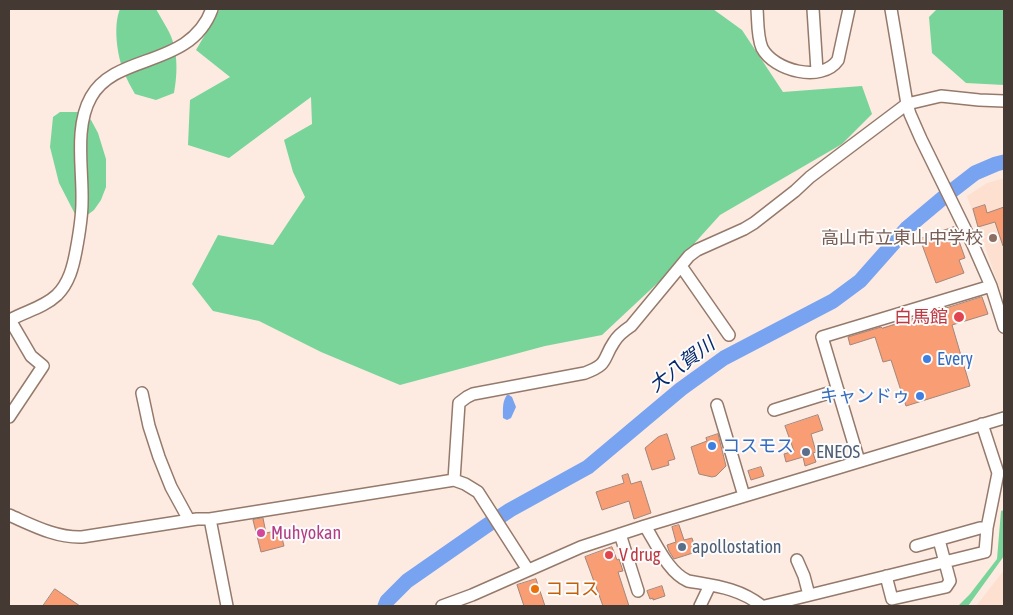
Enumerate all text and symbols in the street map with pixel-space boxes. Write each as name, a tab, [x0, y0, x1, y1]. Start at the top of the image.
place label: 高山市立東山中学校	[821, 227, 983, 249]
marker: 高山市立東山中学校	[987, 232, 999, 244]
place label: 白馬館	[894, 306, 948, 328]
marker: 白馬館	[952, 310, 966, 324]
water label: 大八賀川	[645, 333, 719, 397]
place label: Every	[937, 348, 973, 370]
marker: Every	[921, 353, 933, 365]
place label: キャンドゥ	[820, 385, 910, 407]
marker: キャンドゥ	[914, 390, 926, 402]
place label: コスモス	[722, 435, 794, 457]
marker: コスモス	[706, 440, 718, 452]
place label: ENEOS	[816, 441, 860, 463]
marker: ENEOS	[800, 446, 812, 458]
place label: Muhyokan	[271, 522, 341, 544]
marker: Muhyokan	[255, 527, 267, 539]
place label: apollostation	[692, 536, 782, 558]
marker: apollostation	[676, 541, 688, 553]
place label: V drug	[619, 544, 661, 566]
marker: V drug	[603, 549, 615, 561]
place label: ココス	[545, 578, 599, 600]
marker: ココス	[529, 583, 541, 595]

